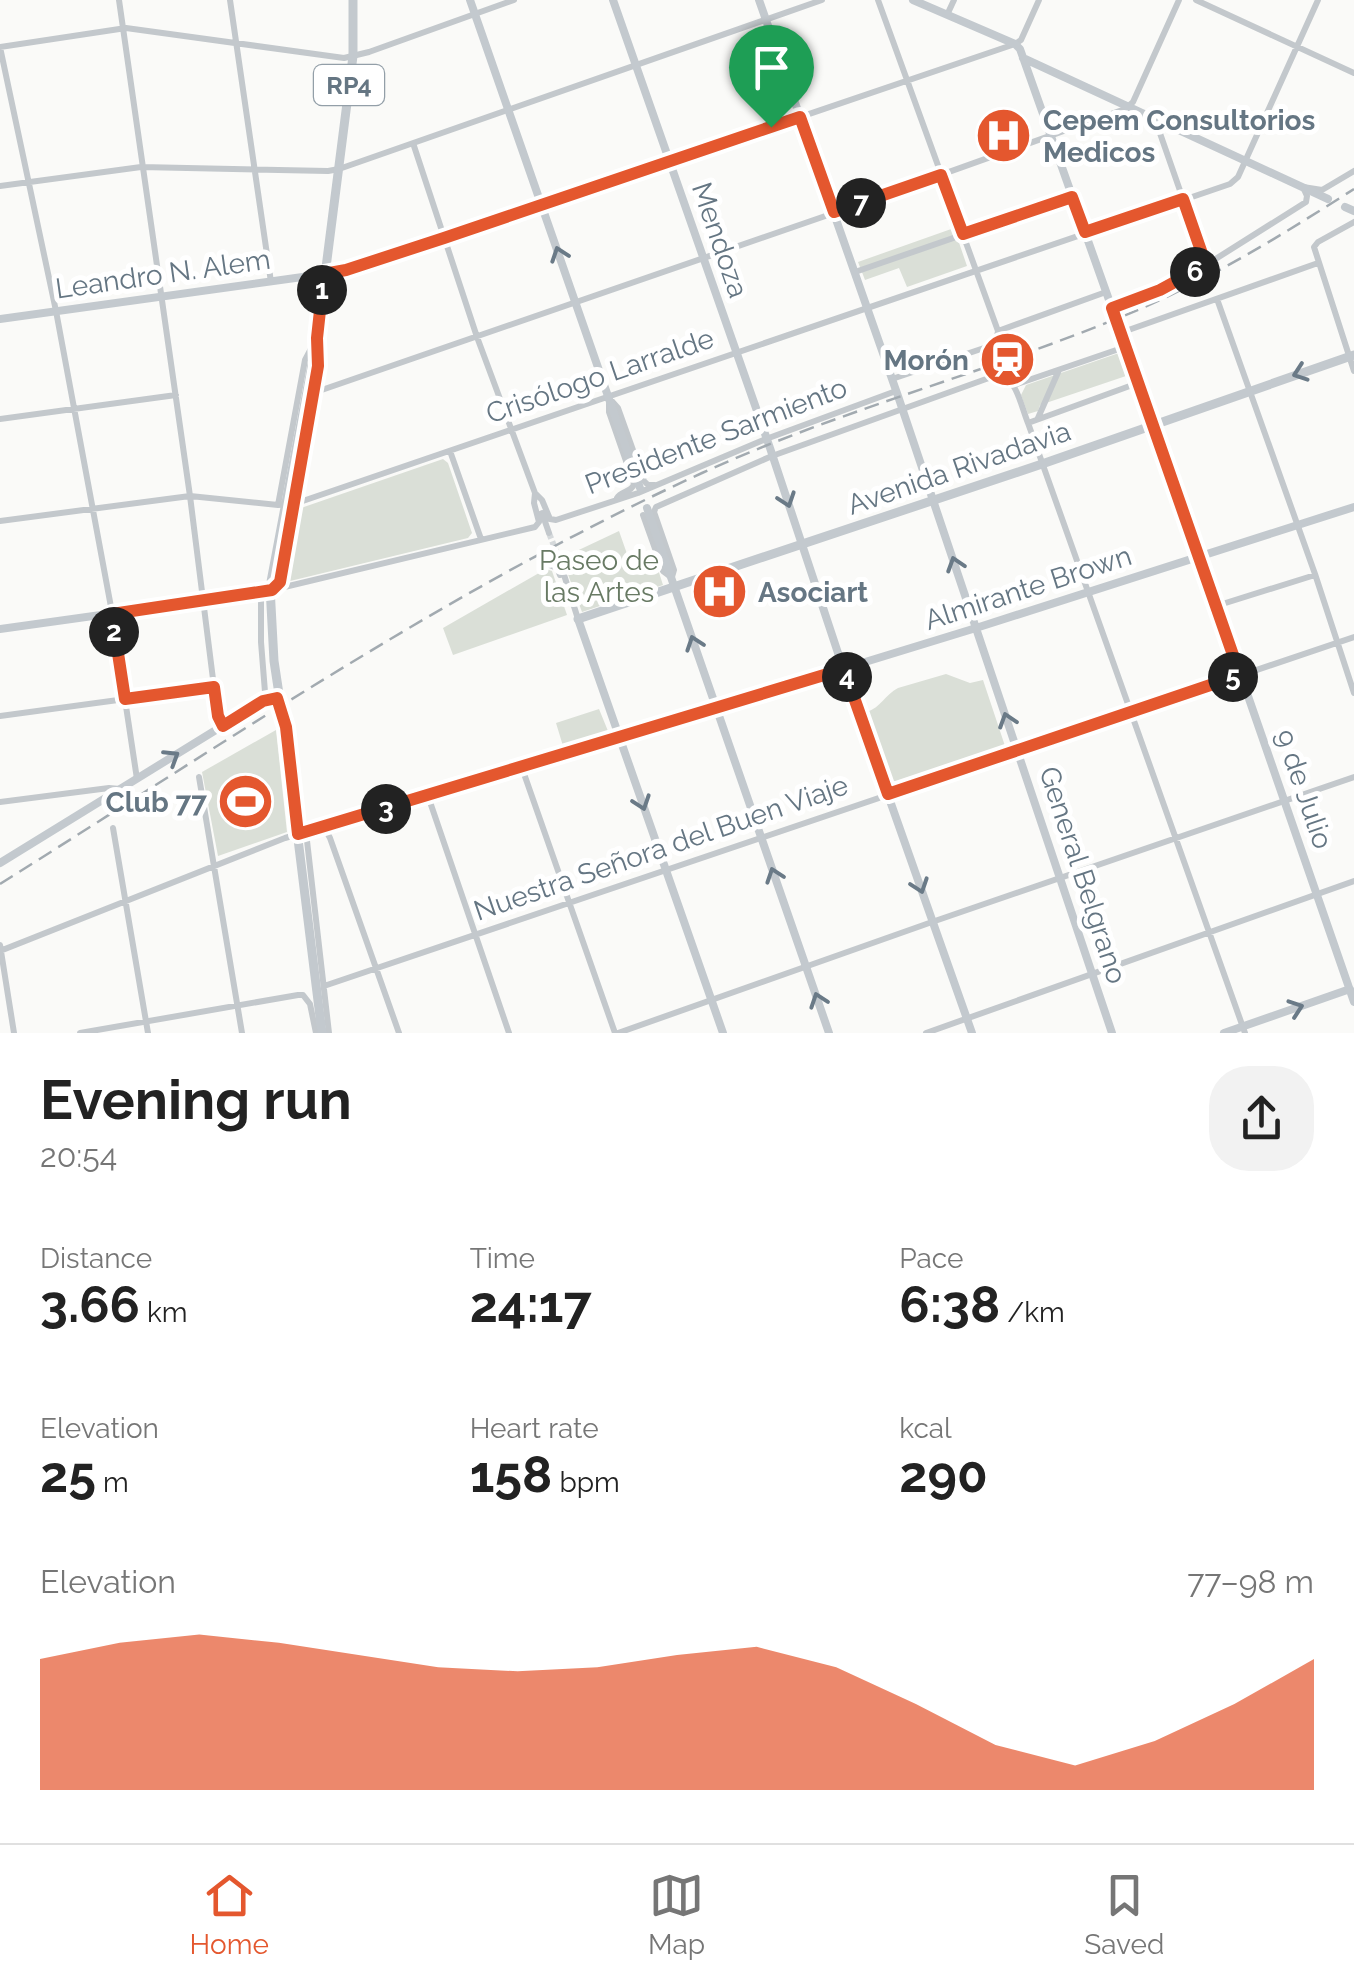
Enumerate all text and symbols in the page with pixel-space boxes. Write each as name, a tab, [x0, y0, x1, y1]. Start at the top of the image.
pin	[729, 25, 814, 128]
icon: arrive	[744, 40, 799, 95]
road number: RP4	[314, 65, 384, 105]
place label: Cepem Consultorios Medicos	[1043, 104, 1315, 169]
hospital icon: Cepem Consultorios Medicos	[974, 106, 1034, 166]
street label: Mendoza	[685, 178, 755, 302]
pin: 7	[836, 178, 886, 228]
text: 7	[853, 186, 869, 219]
street label: Leandro N. Alem	[53, 243, 273, 305]
one-way arrow	[550, 246, 570, 263]
pin: 6	[1170, 247, 1220, 297]
text: 6	[1187, 255, 1204, 288]
pin: 1	[297, 265, 347, 315]
text: 1	[315, 273, 329, 306]
street label: Crisólogo Larralde	[482, 322, 718, 430]
station icon: Morón	[978, 330, 1038, 390]
place label: Morón	[884, 344, 969, 377]
one-way arrow	[1292, 362, 1309, 382]
street label: Presidente Sarmiento	[580, 371, 852, 501]
street label: Avenida Rivadavia	[843, 414, 1075, 522]
one-way arrow	[775, 491, 796, 508]
street label: Almirante Brown	[920, 539, 1136, 637]
park label: Paseo de las Artes	[539, 544, 659, 609]
one-way arrow	[946, 557, 966, 574]
hospital icon: Asociart	[689, 562, 749, 622]
place label: Asociart	[758, 576, 868, 609]
pin: 2	[89, 607, 139, 657]
text: 2	[106, 615, 122, 648]
one-way arrow	[685, 635, 705, 652]
pin: 4	[822, 652, 872, 702]
pin: 5	[1208, 652, 1258, 702]
text: 4	[839, 660, 855, 693]
text: 5	[1225, 660, 1241, 693]
one-way arrow	[999, 712, 1019, 729]
street label: 9 de Julio	[1268, 725, 1340, 853]
one-way arrow	[161, 750, 179, 769]
street label: General Belgrano	[1032, 762, 1134, 988]
street label: Nuestra Señora del Buen Viaje	[470, 768, 852, 928]
sports icon: Club 77	[216, 772, 276, 832]
pin: 3	[361, 784, 411, 834]
place label: Club 77	[106, 786, 207, 819]
text: 3	[378, 792, 394, 825]
one-way arrow	[630, 794, 651, 811]
one-way arrow	[765, 867, 786, 884]
one-way arrow	[908, 877, 928, 894]
one-way arrow	[809, 992, 829, 1009]
one-way arrow	[1286, 999, 1303, 1020]
button: share	[1209, 1066, 1314, 1171]
text: Evening run	[40, 1067, 352, 1132]
text: 20:54	[40, 1137, 117, 1174]
text: Distance	[40, 1242, 152, 1275]
text: Time	[470, 1242, 535, 1275]
text: Pace	[899, 1242, 964, 1275]
text: 3.66	[40, 1275, 140, 1334]
text: 24:17	[470, 1275, 592, 1334]
text: 6:38	[899, 1275, 1000, 1334]
text: km	[140, 1296, 188, 1329]
text: /km	[1000, 1296, 1065, 1329]
text: Elevation	[40, 1412, 159, 1445]
text: Heart rate	[470, 1412, 599, 1445]
text: kcal	[899, 1412, 952, 1445]
text: 25	[40, 1445, 96, 1504]
text: 158	[470, 1445, 552, 1504]
text: 290	[899, 1445, 988, 1504]
text: m	[96, 1466, 129, 1499]
text: bpm	[552, 1466, 620, 1499]
text: Elevation	[40, 1563, 176, 1600]
text: 77–98 m	[1187, 1563, 1314, 1600]
tab: Home	[190, 1868, 269, 1961]
tab: Map	[648, 1868, 705, 1961]
tab: Saved	[1084, 1868, 1164, 1961]

